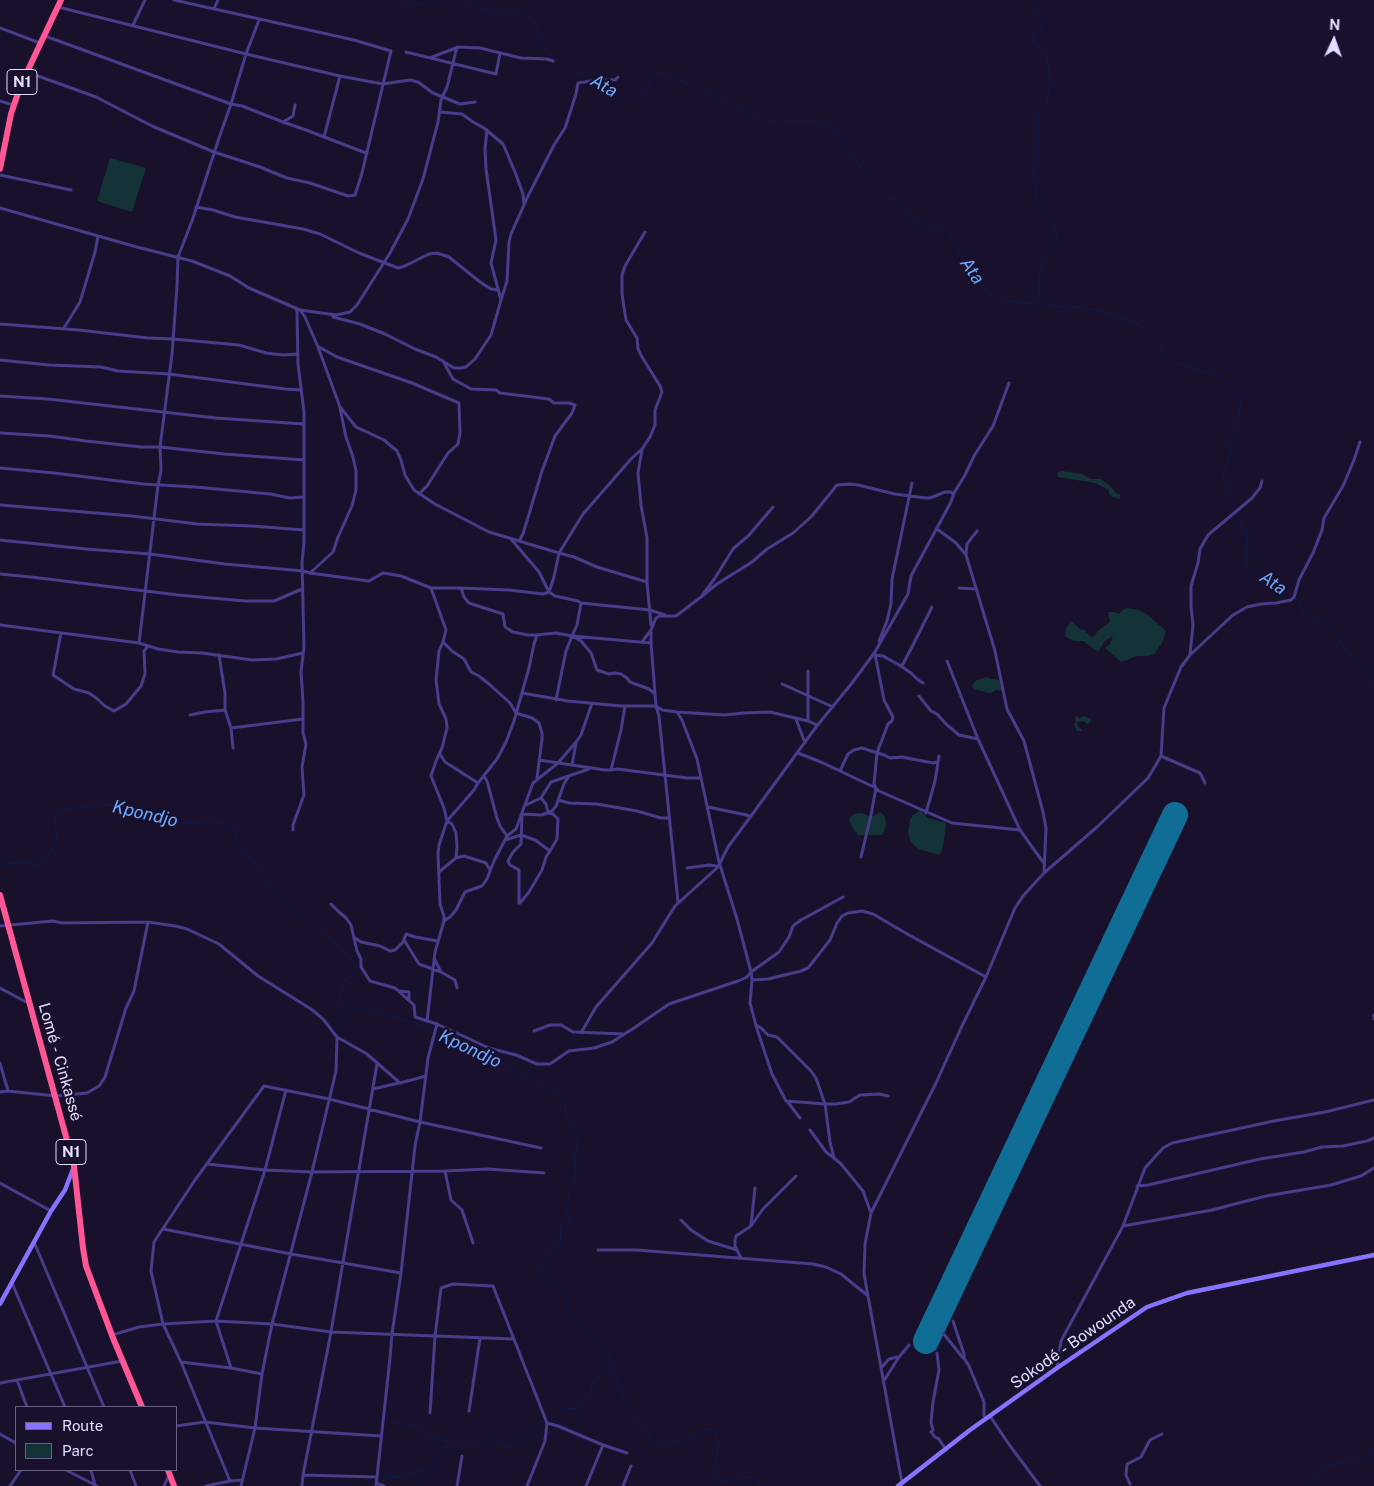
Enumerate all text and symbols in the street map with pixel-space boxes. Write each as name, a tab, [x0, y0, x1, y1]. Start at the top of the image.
north arrow	[1309, 15, 1359, 65]
text: N	[1329, 17, 1341, 33]
road number: N1	[7, 70, 37, 94]
water label: Ata	[587, 70, 621, 102]
water label: Ata	[955, 254, 989, 288]
water label: Ata	[1256, 566, 1290, 600]
water label: Kpondjo	[110, 796, 180, 832]
street label: Lomé - Cinkassé	[34, 1001, 86, 1123]
water label: Kpondjo	[435, 1025, 505, 1073]
road number: N1	[56, 1140, 86, 1164]
street label: Sokodé - Bowounda	[1007, 1293, 1139, 1393]
legend	[15, 1406, 178, 1471]
text: Route	[62, 1417, 103, 1434]
text: Parc	[62, 1442, 94, 1459]

